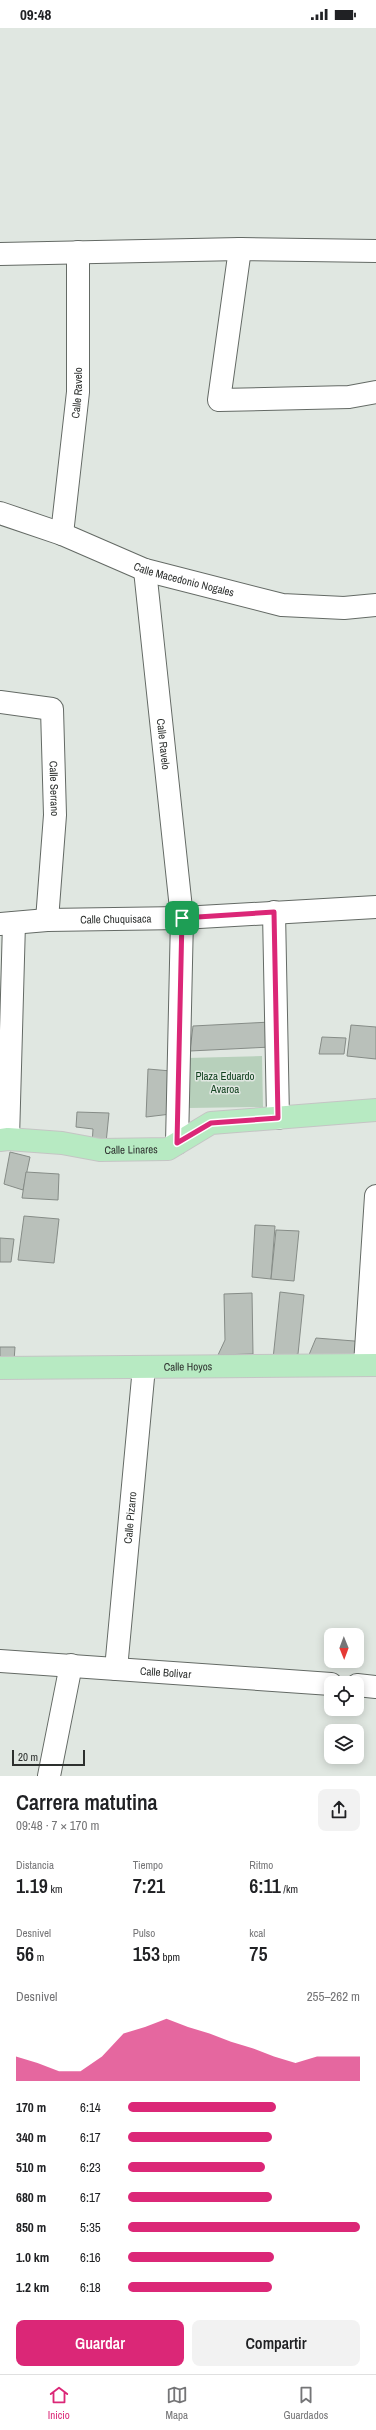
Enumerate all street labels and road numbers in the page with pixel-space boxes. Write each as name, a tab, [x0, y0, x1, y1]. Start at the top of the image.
street label: Calle Ravelo	[68, 367, 85, 419]
street label: Calle Macedonio Nogales	[131, 559, 236, 600]
street label: Calle Ravelo	[154, 718, 173, 770]
street label: Calle Serrano	[46, 761, 62, 816]
street label: Calle Chuquisaca	[80, 911, 152, 927]
street label: Calle Linares	[104, 1142, 158, 1157]
street label: Calle Hoyos	[164, 1359, 213, 1374]
street label: Calle Pizarro	[121, 1491, 139, 1544]
street label: Calle Bolivar	[140, 1664, 192, 1681]

